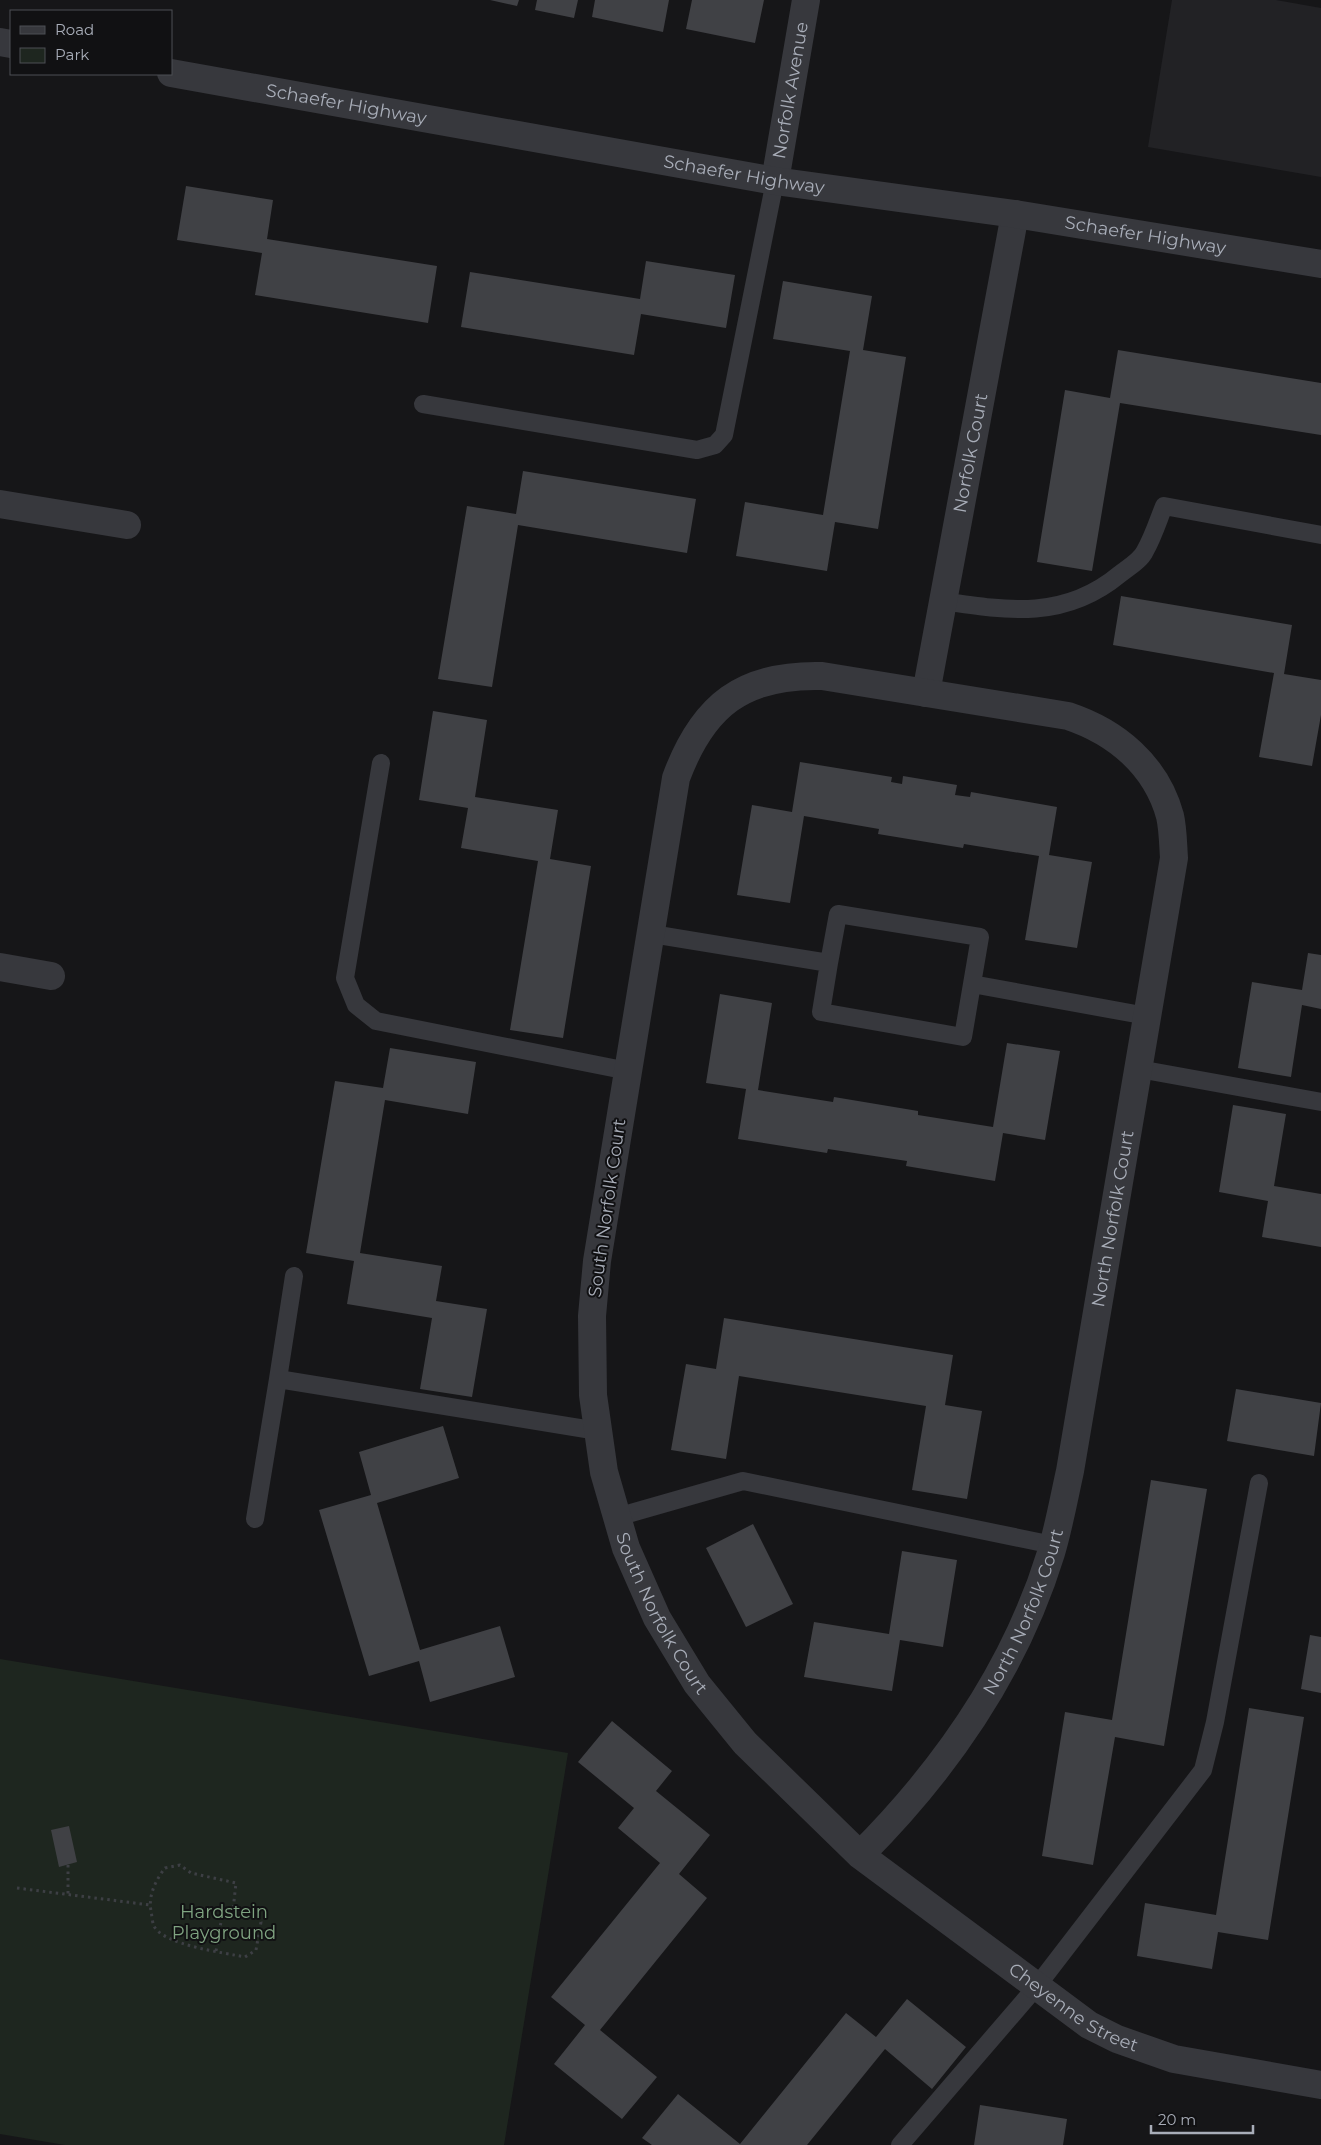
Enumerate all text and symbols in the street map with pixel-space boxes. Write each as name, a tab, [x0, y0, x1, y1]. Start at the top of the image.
legend	[10, 10, 172, 75]
text: Road	[55, 20, 94, 39]
street label: Norfolk Avenue	[768, 20, 813, 161]
text: Park	[55, 45, 89, 64]
street label: Schaefer Highway	[264, 79, 429, 130]
street label: Schaefer Highway	[662, 150, 826, 199]
street label: Schaefer Highway	[1063, 211, 1228, 259]
street label: Norfolk Court	[949, 391, 992, 515]
street label: South Norfolk Court	[584, 1117, 630, 1299]
street label: North Norfolk Court	[1087, 1129, 1139, 1309]
street label: North Norfolk Court	[978, 1527, 1068, 1699]
street label: South Norfolk Court	[611, 1530, 712, 1699]
park label: Hardstein Playground	[172, 1901, 276, 1944]
street label: Cheyenne Street	[1004, 1958, 1141, 2057]
scale bar	[1151, 2102, 1254, 2134]
text: 20 m	[1158, 2110, 1196, 2129]

